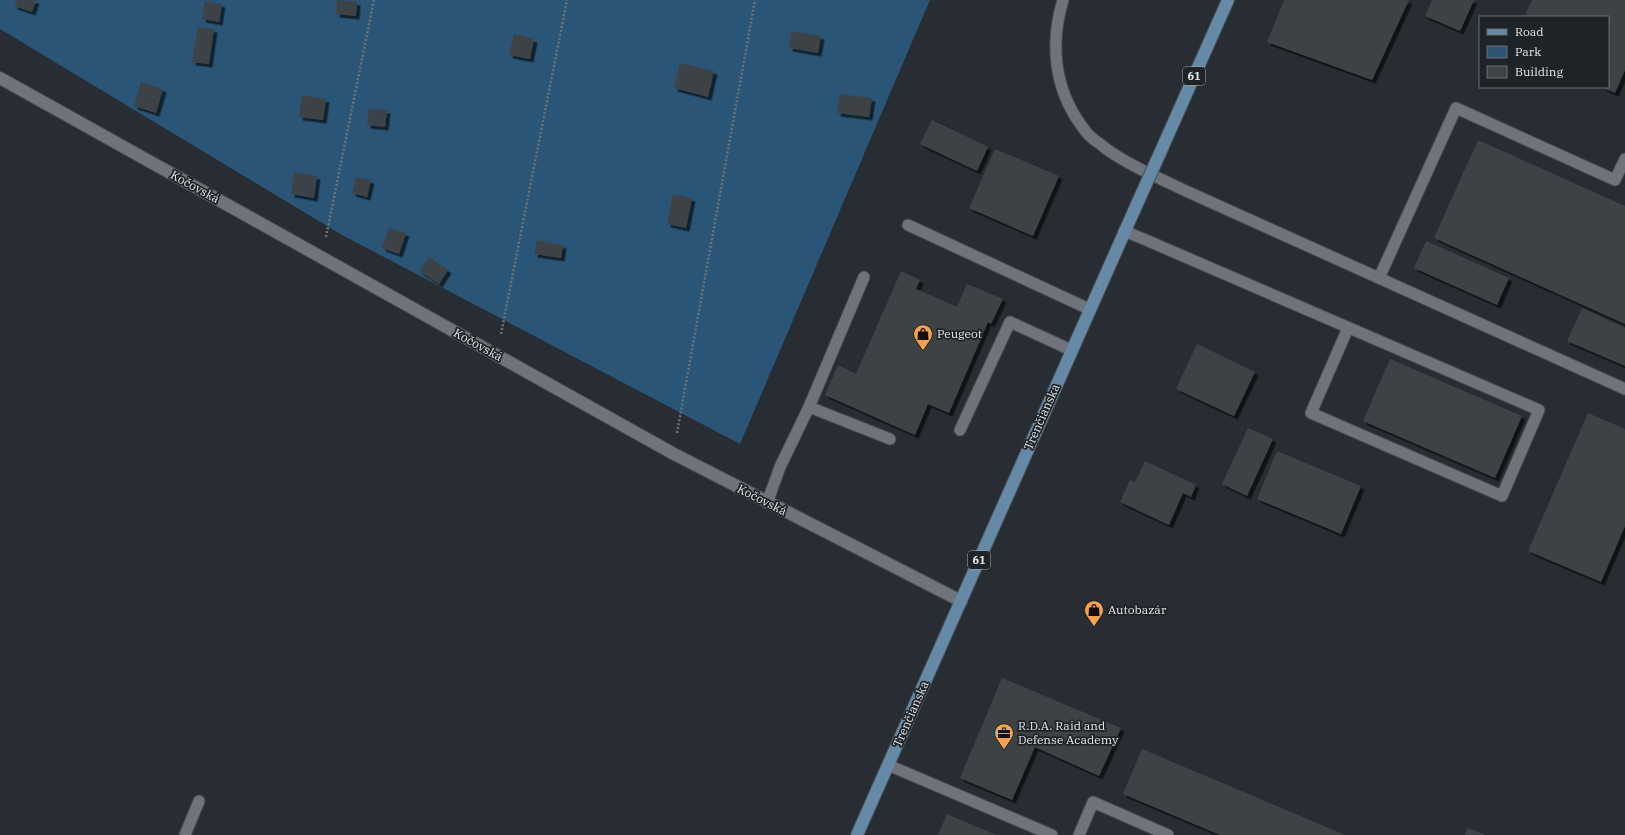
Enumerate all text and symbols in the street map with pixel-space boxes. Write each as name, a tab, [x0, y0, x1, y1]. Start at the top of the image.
legend	[1479, 16, 1609, 88]
text: Road	[1515, 24, 1544, 39]
text: Park	[1515, 44, 1541, 59]
text: Building	[1515, 64, 1563, 79]
road number: 61	[1183, 67, 1205, 85]
street label: Kočovská	[168, 167, 223, 206]
shop icon: Peugeot	[912, 323, 934, 351]
street label: Kočovská	[451, 325, 506, 364]
place label: Peugeot	[937, 326, 982, 341]
street label: Trenčianska	[1020, 381, 1063, 452]
street label: Kočovská	[735, 481, 790, 519]
road number: 61	[968, 551, 990, 569]
shop icon: Autobazár	[1083, 599, 1105, 627]
place label: Autobazár	[1108, 602, 1167, 617]
street label: Trenčianska	[889, 678, 932, 749]
place label: R.D.A. Raid and Defense Academy	[1018, 718, 1119, 747]
office icon: R.D.A. Raid and Defense Academy	[993, 722, 1015, 750]

